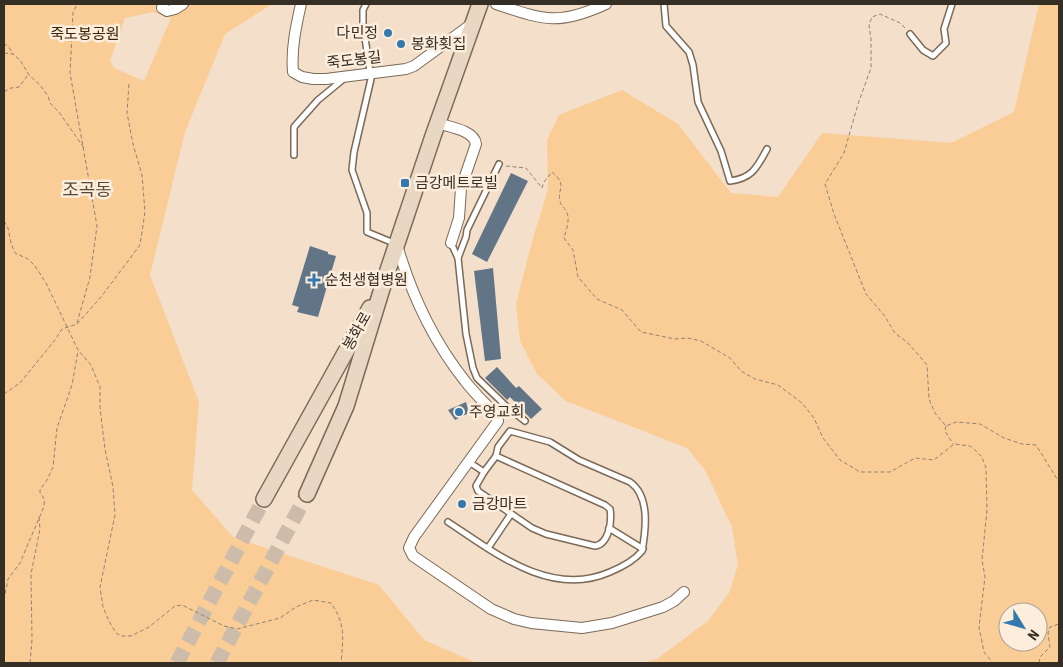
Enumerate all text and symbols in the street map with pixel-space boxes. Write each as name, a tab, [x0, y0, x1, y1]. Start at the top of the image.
place label: 다민정	[337, 24, 378, 42]
park label: 죽도봉공원	[50, 25, 120, 43]
marker: 다민정	[382, 27, 394, 39]
place label: 봉화횟집	[411, 35, 466, 53]
marker: 봉화횟집	[395, 38, 407, 50]
street label: 죽도봉길	[326, 48, 382, 72]
place label: 금강메트로빌	[415, 174, 498, 192]
marker: 금강메트로빌	[399, 177, 411, 189]
district label: 조곡동	[62, 179, 112, 200]
place label: 순천생협병원	[325, 271, 408, 289]
marker: 순천생협병원	[307, 273, 321, 287]
street label: 봉화로	[339, 309, 375, 353]
place label: 주영교회	[469, 403, 524, 421]
marker: 주영교회	[453, 406, 465, 418]
place label: 금강마트	[472, 495, 527, 513]
marker: 금강마트	[456, 498, 468, 510]
north arrow	[998, 602, 1048, 652]
text: N	[1024, 627, 1042, 643]

